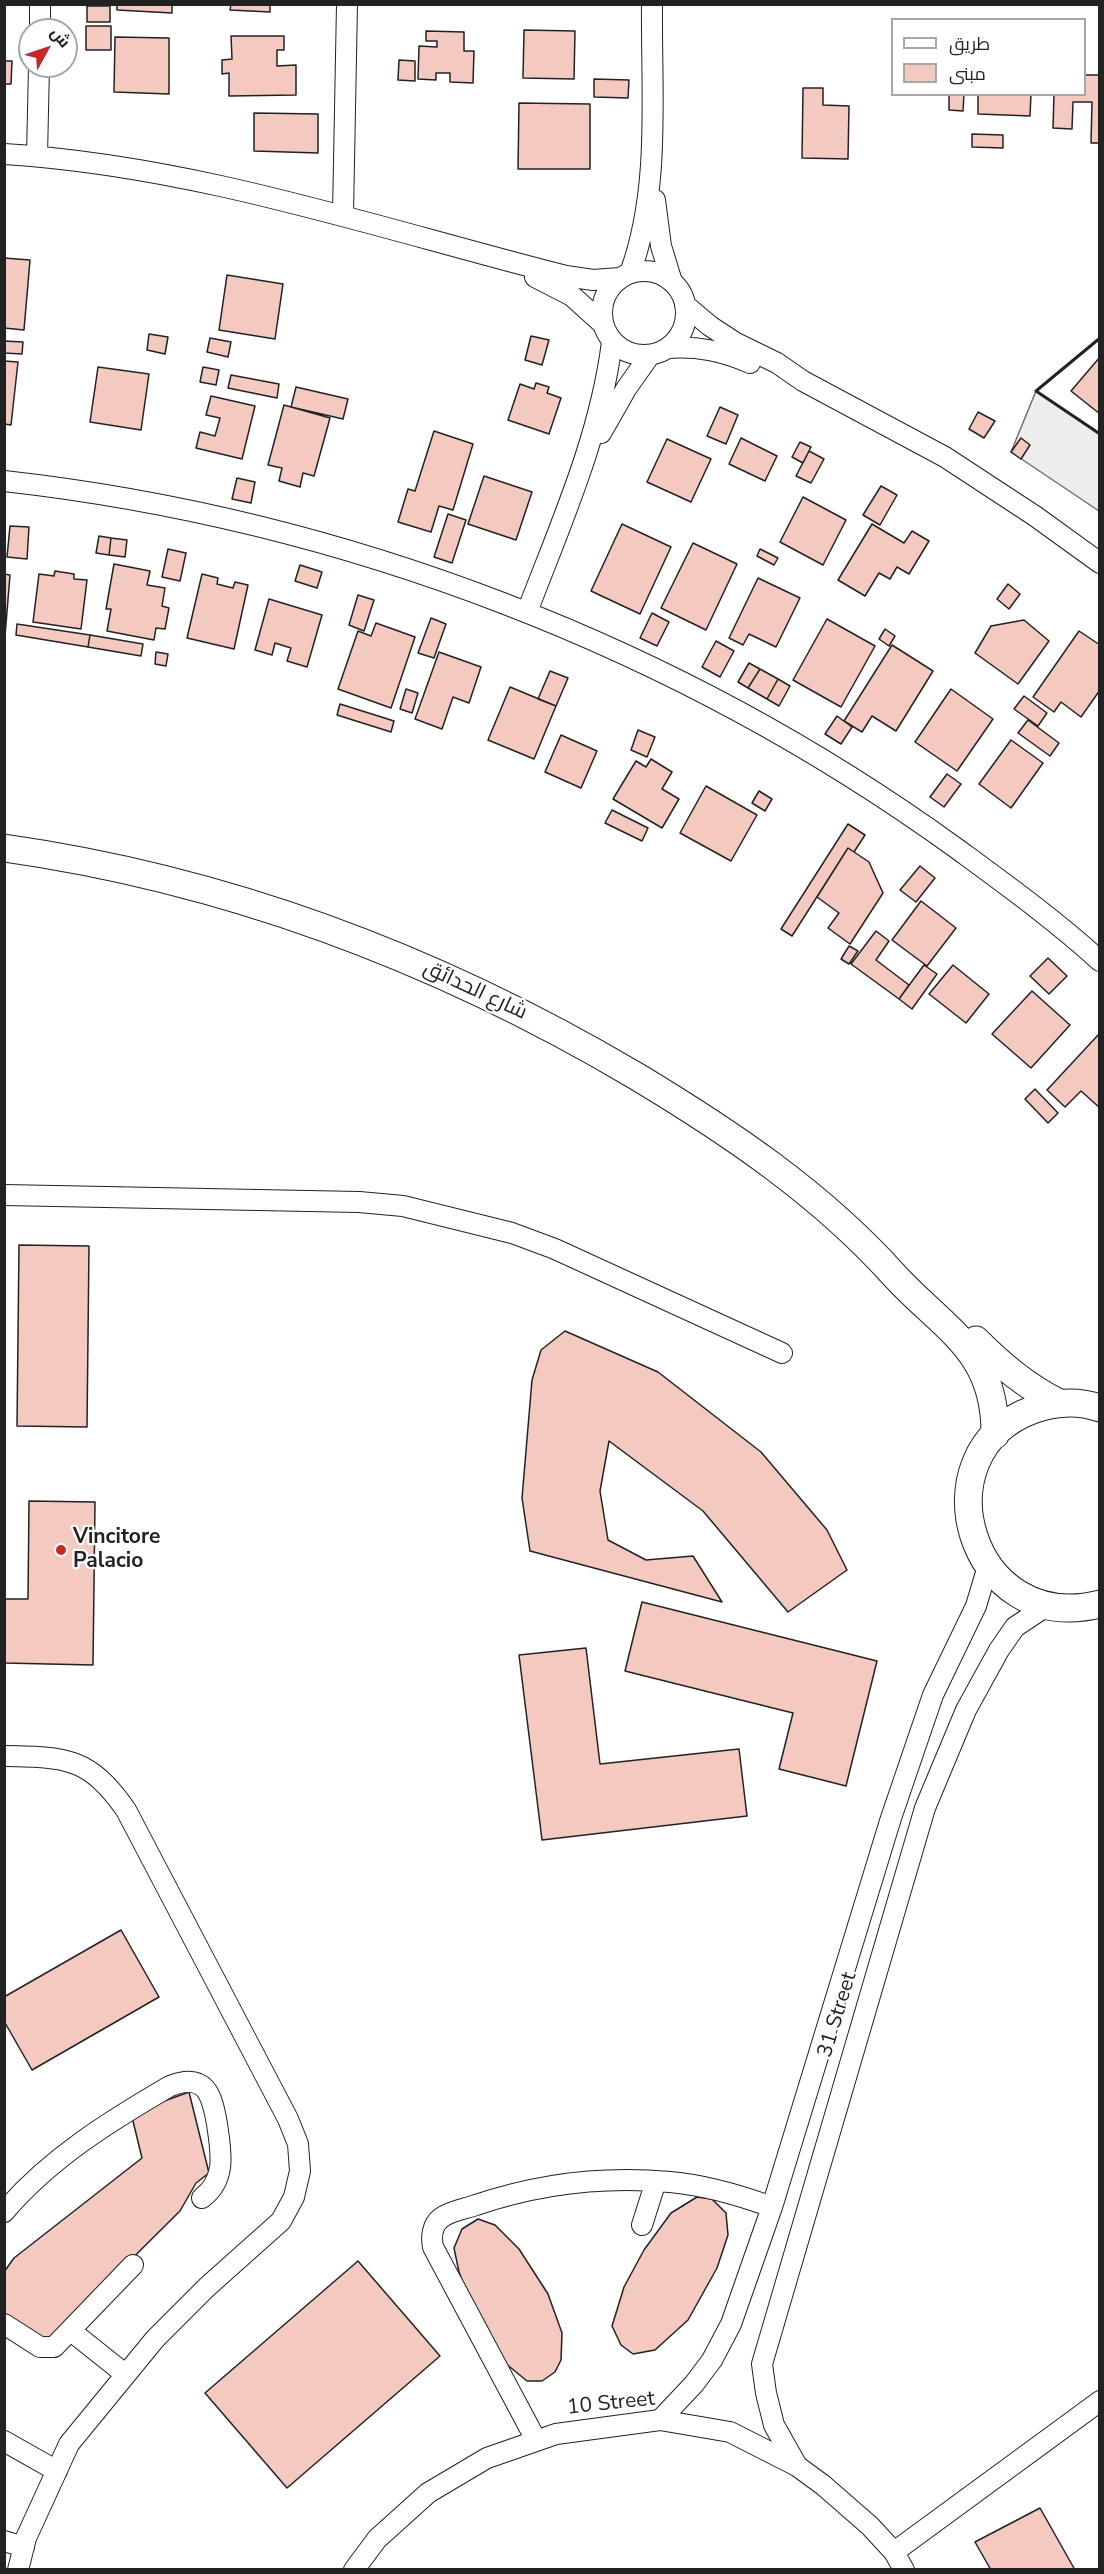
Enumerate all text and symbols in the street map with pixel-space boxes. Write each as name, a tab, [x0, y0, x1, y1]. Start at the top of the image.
north arrow	[18, 18, 78, 78]
legend	[891, 18, 1086, 96]
text: ش	[45, 23, 75, 53]
text: طريق	[949, 32, 990, 56]
text: مبنى	[949, 62, 986, 86]
street label: شارع الحدائق	[419, 956, 531, 1026]
place label: Vincitore Palacio	[73, 1525, 160, 1575]
marker: Vincitore Palacio	[54, 1543, 68, 1557]
street label: 31 Street	[813, 1969, 863, 2061]
street label: 10 Street	[566, 2387, 656, 2421]

